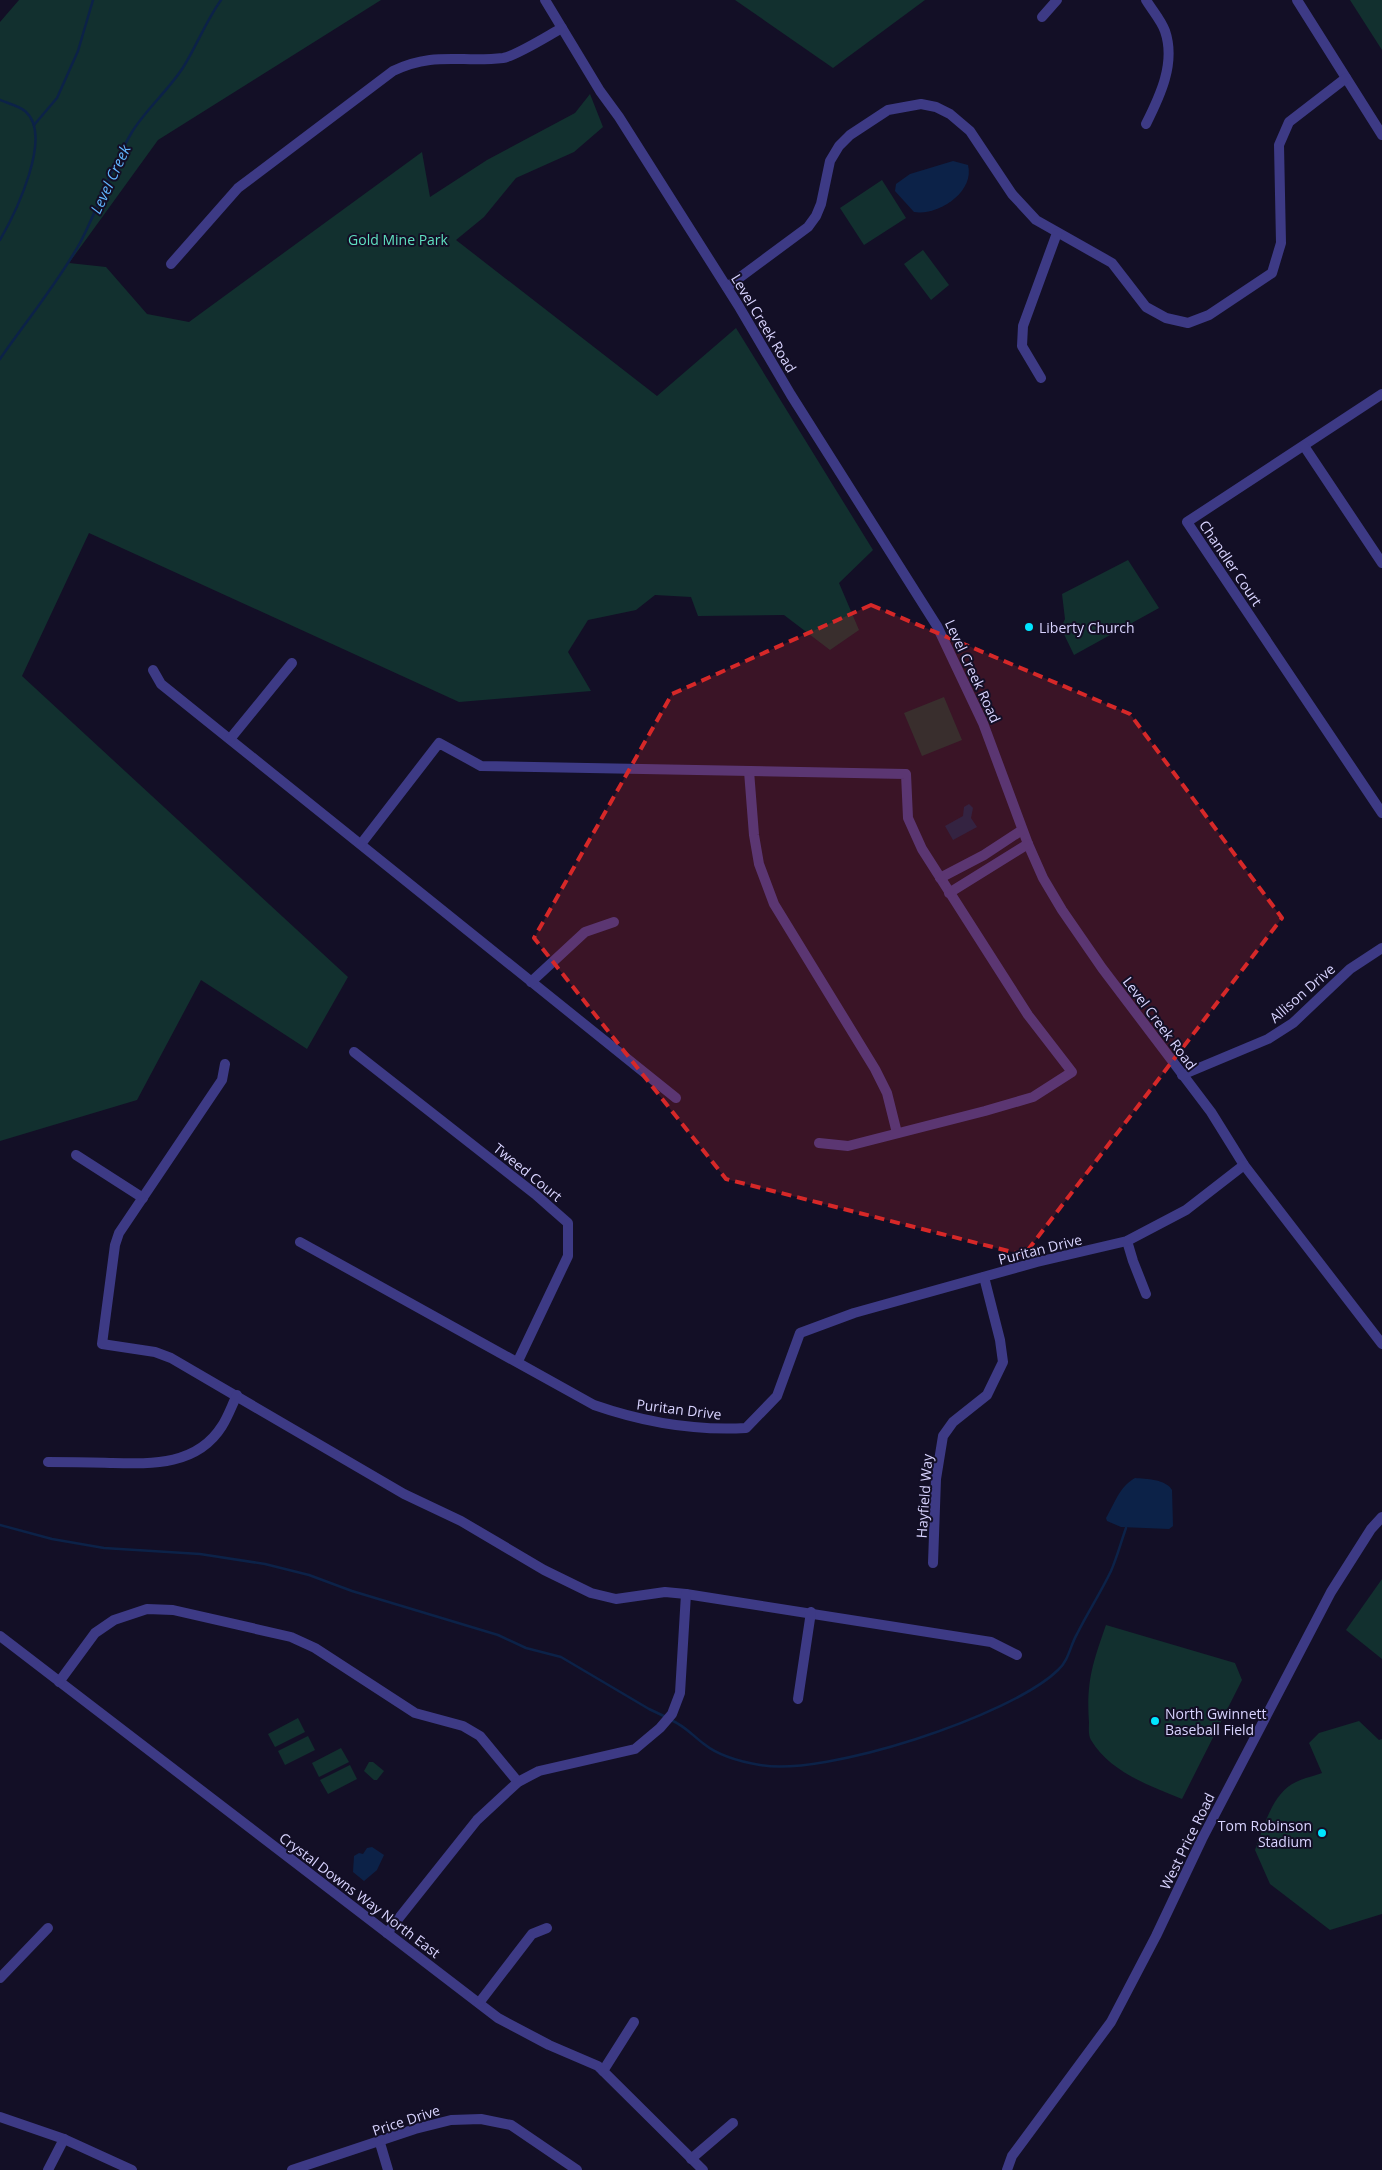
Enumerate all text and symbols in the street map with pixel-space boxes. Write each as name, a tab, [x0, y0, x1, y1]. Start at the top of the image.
water label: Level Creek	[85, 141, 135, 217]
park label: Gold Mine Park	[348, 230, 449, 249]
street label: Level Creek Road	[727, 270, 801, 376]
street label: Chandler Court	[1195, 516, 1267, 610]
street label: Level Creek Road	[941, 616, 1005, 726]
place label: Liberty Church	[1039, 618, 1135, 637]
marker: Liberty Church	[1023, 621, 1035, 633]
street label: Allison Drive	[1265, 959, 1339, 1027]
street label: Level Creek Road	[1119, 973, 1201, 1073]
street label: Tweed Court	[490, 1138, 566, 1206]
street label: Puritan Drive	[996, 1229, 1084, 1269]
street label: Puritan Drive	[635, 1394, 723, 1424]
street label: Hayfield Way	[912, 1452, 936, 1539]
place label: North Gwinnett Baseball Field	[1165, 1704, 1266, 1739]
marker: North Gwinnett Baseball Field	[1149, 1715, 1161, 1727]
street label: West Price Road	[1155, 1789, 1219, 1893]
place label: Tom Robinson Stadium	[1218, 1816, 1312, 1851]
marker: Tom Robinson Stadium	[1316, 1827, 1328, 1839]
street label: Crystal Downs Way North East	[276, 1828, 444, 1962]
street label: Price Drive	[370, 2100, 442, 2140]

